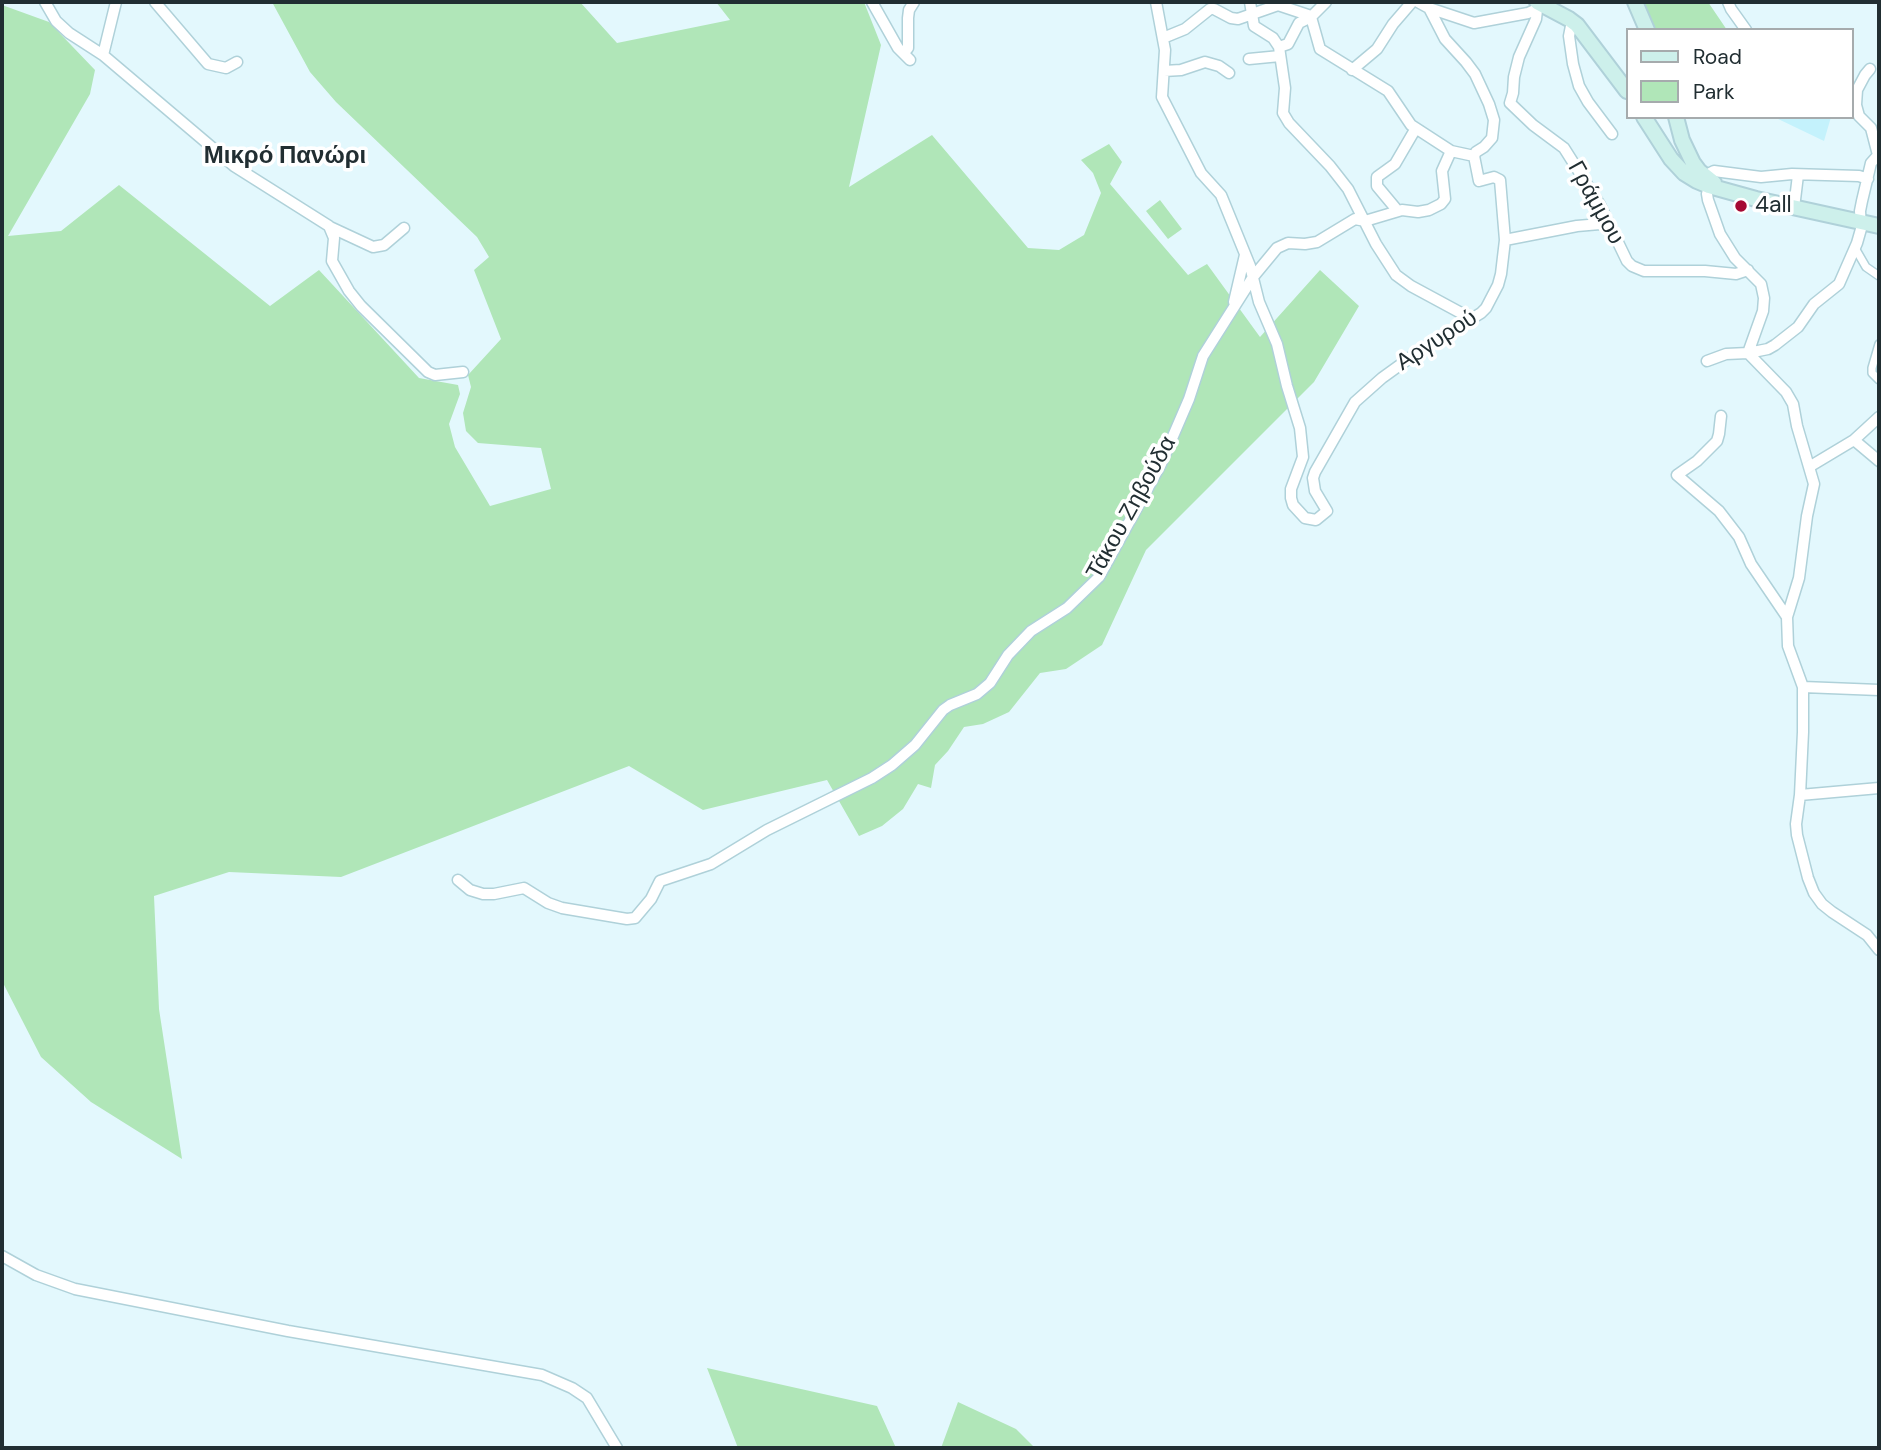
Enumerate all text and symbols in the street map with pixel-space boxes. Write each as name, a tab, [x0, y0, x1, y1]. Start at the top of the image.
legend	[1626, 28, 1853, 119]
text: Road	[1693, 43, 1742, 71]
text: Park	[1693, 78, 1734, 106]
district label: Μικρό Πανώρι	[204, 143, 366, 171]
street label: Γράμμου	[1561, 157, 1629, 249]
place label: 4all	[1755, 192, 1792, 220]
marker: 4all	[1733, 198, 1749, 214]
street label: Αργυρού	[1391, 305, 1483, 377]
street label: Τάκου Ζηβούδα	[1081, 432, 1183, 584]

